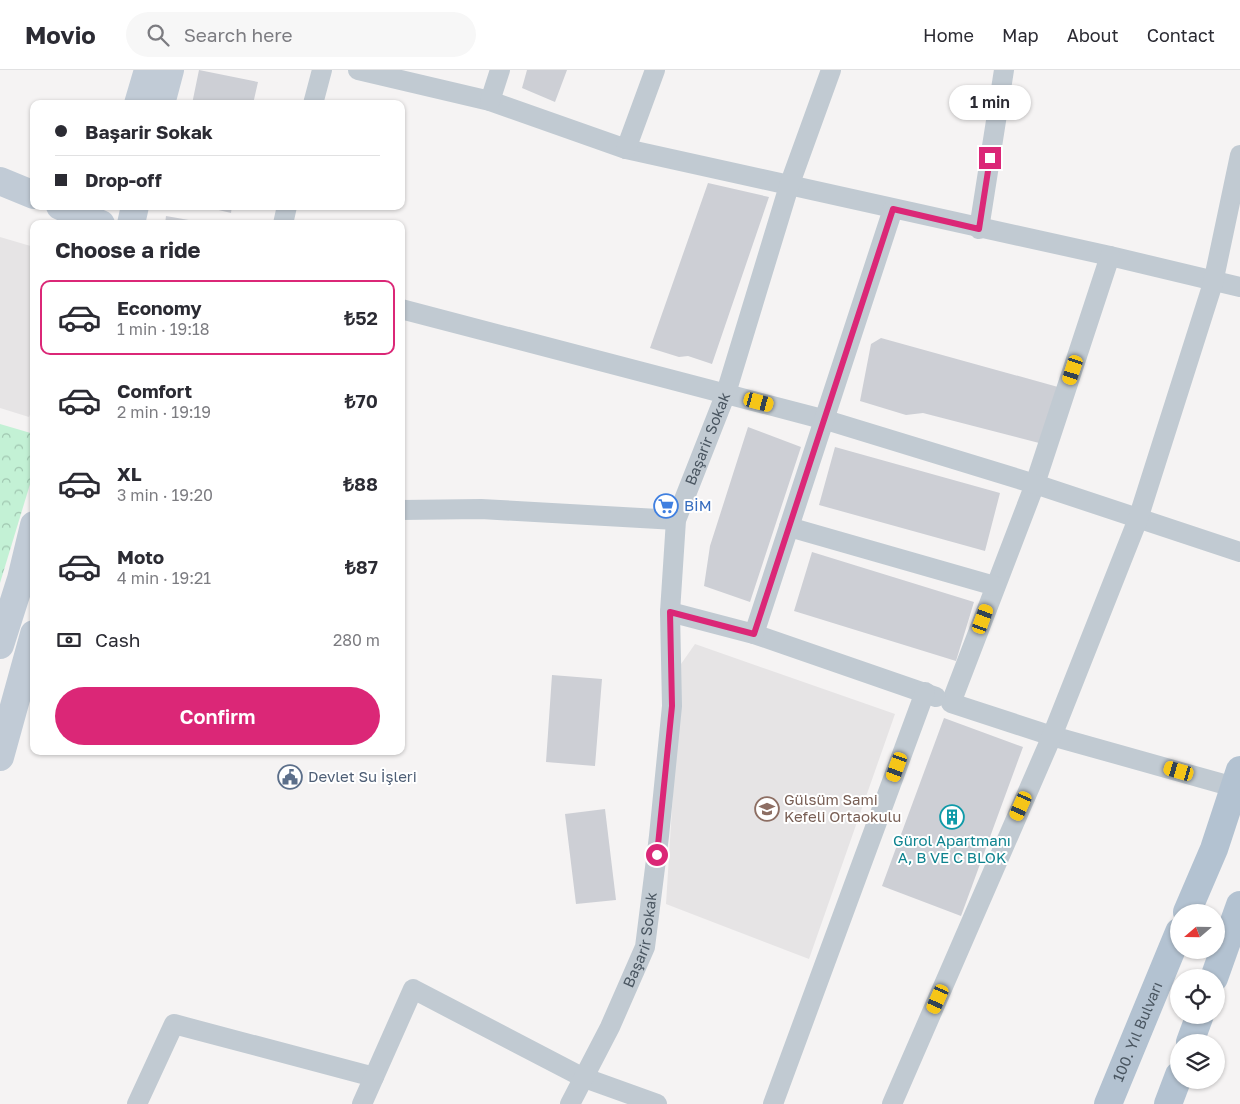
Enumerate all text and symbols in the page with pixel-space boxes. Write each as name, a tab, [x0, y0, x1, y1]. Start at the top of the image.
search box	[126, 12, 476, 57]
text: Movio	[25, 20, 96, 49]
icon: search	[144, 21, 172, 49]
text: Search here	[184, 23, 293, 46]
text: Home	[923, 24, 974, 46]
text: Map	[1002, 24, 1039, 46]
text: About	[1067, 24, 1119, 46]
text: Contact	[1147, 24, 1215, 46]
callout: 1 min	[949, 86, 1031, 121]
text: 1 min	[970, 92, 1010, 112]
text: Başarir Sokak	[85, 120, 213, 143]
route end	[979, 147, 1001, 169]
text: Drop-off	[85, 168, 162, 191]
text: Choose a ride	[55, 236, 201, 263]
icon: car	[57, 295, 102, 340]
text: Economy	[117, 296, 202, 319]
text: ₺52	[344, 306, 378, 329]
text: 1 min · 19:18	[117, 319, 210, 339]
car	[1061, 353, 1084, 387]
icon: car	[57, 378, 102, 423]
text: Comfort	[117, 379, 192, 402]
text: ₺70	[345, 389, 378, 412]
street label: Başarir Sokak	[681, 389, 734, 488]
car	[742, 391, 775, 413]
text: 2 min · 19:19	[117, 402, 211, 422]
icon: car	[57, 461, 102, 506]
text: XL	[117, 462, 142, 485]
text: ₺88	[343, 472, 378, 495]
text: 3 min · 19:20	[117, 485, 213, 505]
supermarket icon: BİM	[653, 493, 679, 519]
place label: BİM	[684, 496, 712, 514]
icon: car	[57, 544, 102, 589]
text: Moto	[117, 545, 164, 568]
text: ₺87	[345, 555, 378, 578]
text: 4 min · 19:21	[117, 568, 211, 588]
car	[970, 602, 995, 636]
icon: cash	[55, 626, 83, 654]
text: Cash	[95, 628, 140, 651]
text: 280 m	[333, 630, 380, 650]
button: Confirm	[55, 687, 380, 745]
car	[884, 750, 909, 784]
car	[1162, 760, 1195, 782]
public building icon: Devlet Su İşleri	[277, 764, 303, 790]
place label: Devlet Su İşleri	[308, 767, 417, 785]
car	[1008, 789, 1033, 823]
place label: Gülsüm Sami Kefeli Ortaokulu	[784, 790, 901, 825]
school or university icon: Gülsüm Sami Kefeli Ortaokulu	[754, 796, 780, 822]
building icon: Gürol Apartmanı A, B VE C BLOK	[939, 804, 965, 830]
place label: Gürol Apartmanı A, B VE C BLOK	[893, 831, 1011, 866]
route start	[646, 844, 668, 866]
street label: Başarir Sokak	[618, 891, 660, 990]
north arrow	[1170, 904, 1225, 959]
map controls	[1170, 904, 1225, 1089]
button: locate	[1170, 969, 1225, 1024]
street label: 100. Yıl Bulvarı	[1108, 979, 1165, 1084]
car	[925, 982, 950, 1016]
button: layers	[1170, 1034, 1225, 1089]

